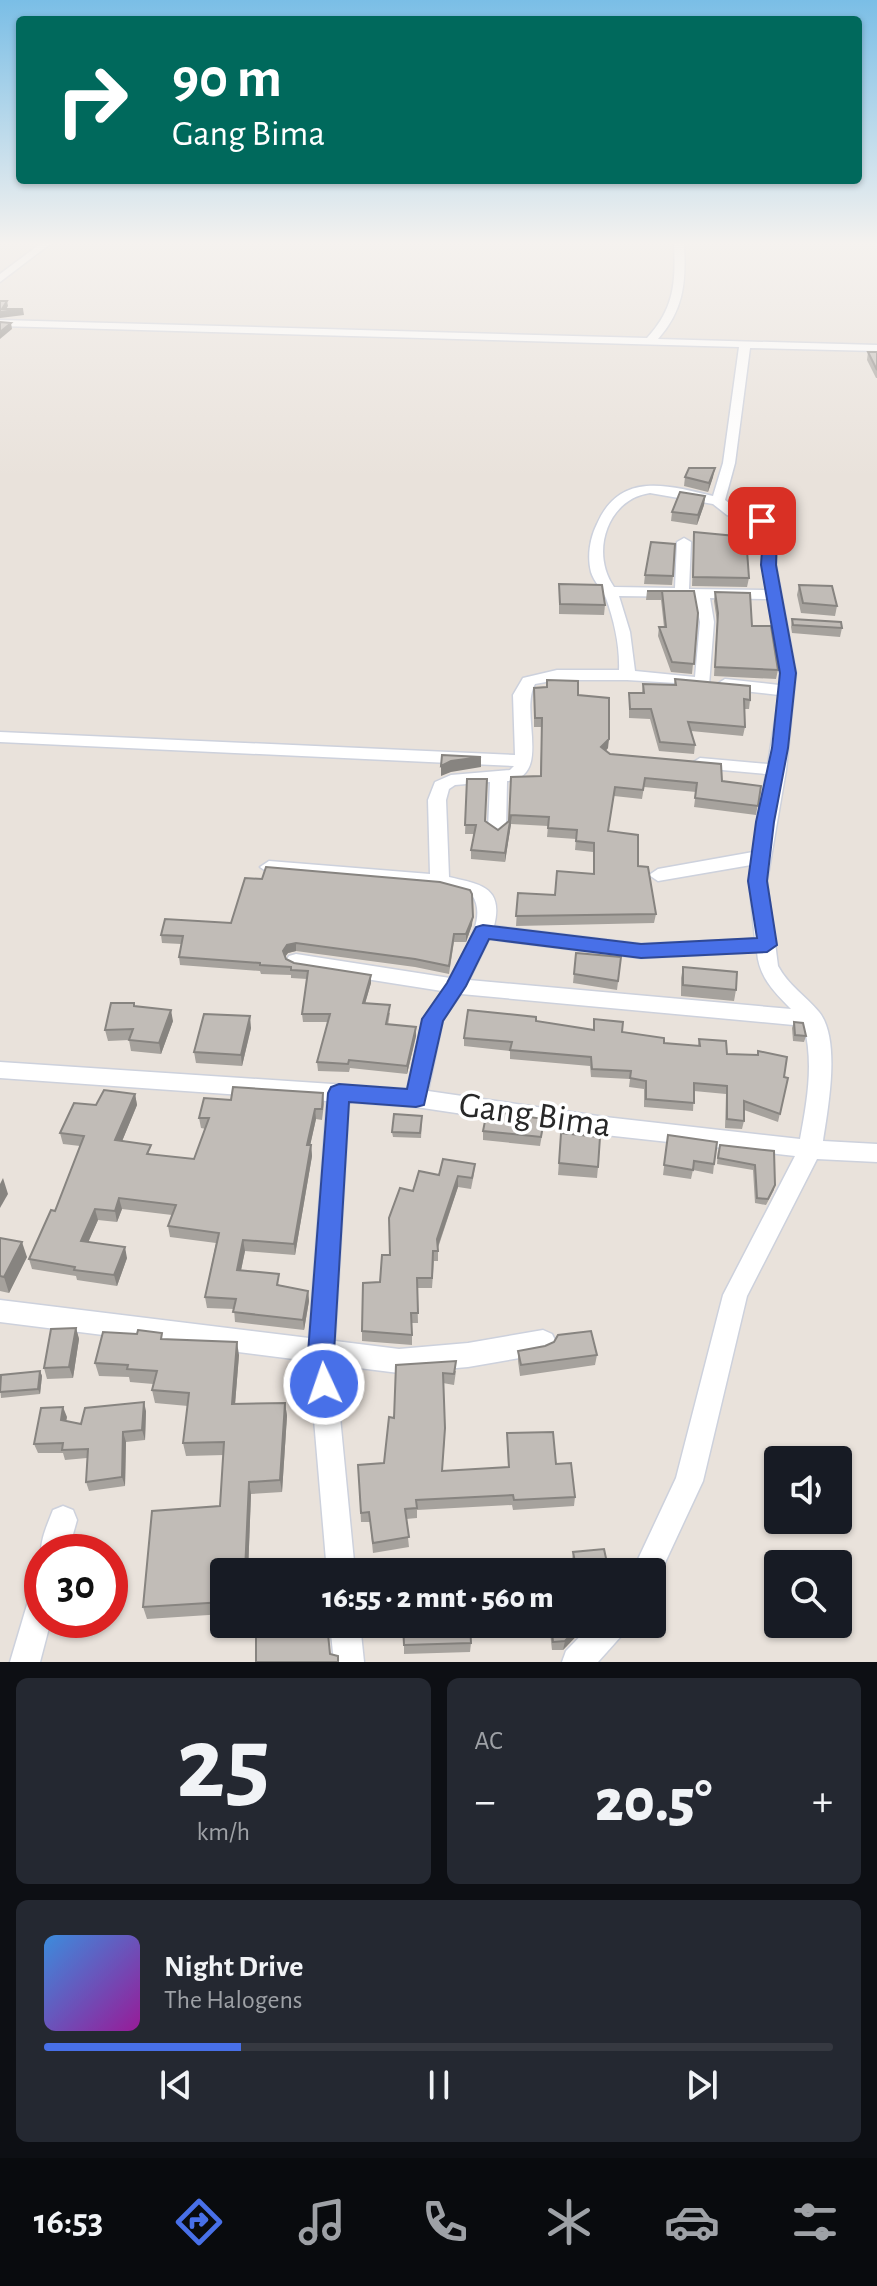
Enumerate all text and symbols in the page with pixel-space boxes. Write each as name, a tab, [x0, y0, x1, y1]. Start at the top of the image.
icon: right	[40, 48, 144, 152]
text: 90 m	[172, 51, 282, 107]
text: Gang Bima	[172, 116, 325, 152]
pin	[728, 487, 796, 555]
icon: arrive	[740, 499, 784, 543]
street label: Gang Bima	[457, 1087, 613, 1143]
position arrow	[282, 1342, 366, 1426]
map controls	[764, 1446, 852, 1638]
button: sound	[764, 1446, 852, 1534]
speed limit sign: 30	[24, 1534, 128, 1638]
button: search	[764, 1550, 852, 1638]
text: 16:55 · 2 mnt · 560 m	[322, 1583, 554, 1613]
text: 25	[176, 1713, 270, 1817]
text: AC	[475, 1728, 503, 1754]
text: 20.5°	[595, 1772, 712, 1832]
text: −	[475, 1780, 496, 1824]
text: +	[812, 1780, 833, 1824]
text: km/h	[196, 1819, 250, 1845]
text: Night Drive	[164, 1952, 303, 1982]
text: The Halogens	[164, 1987, 302, 2013]
icon: previous	[154, 2063, 198, 2107]
icon: pause	[417, 2063, 461, 2107]
icon: next	[680, 2063, 724, 2107]
icon: directions	[171, 2194, 227, 2250]
icon: music	[294, 2194, 350, 2250]
icon: phone	[417, 2194, 473, 2250]
icon: climate	[541, 2194, 597, 2250]
icon: car	[664, 2194, 720, 2250]
icon: filters	[787, 2194, 843, 2250]
text: 16:53	[34, 2204, 103, 2240]

